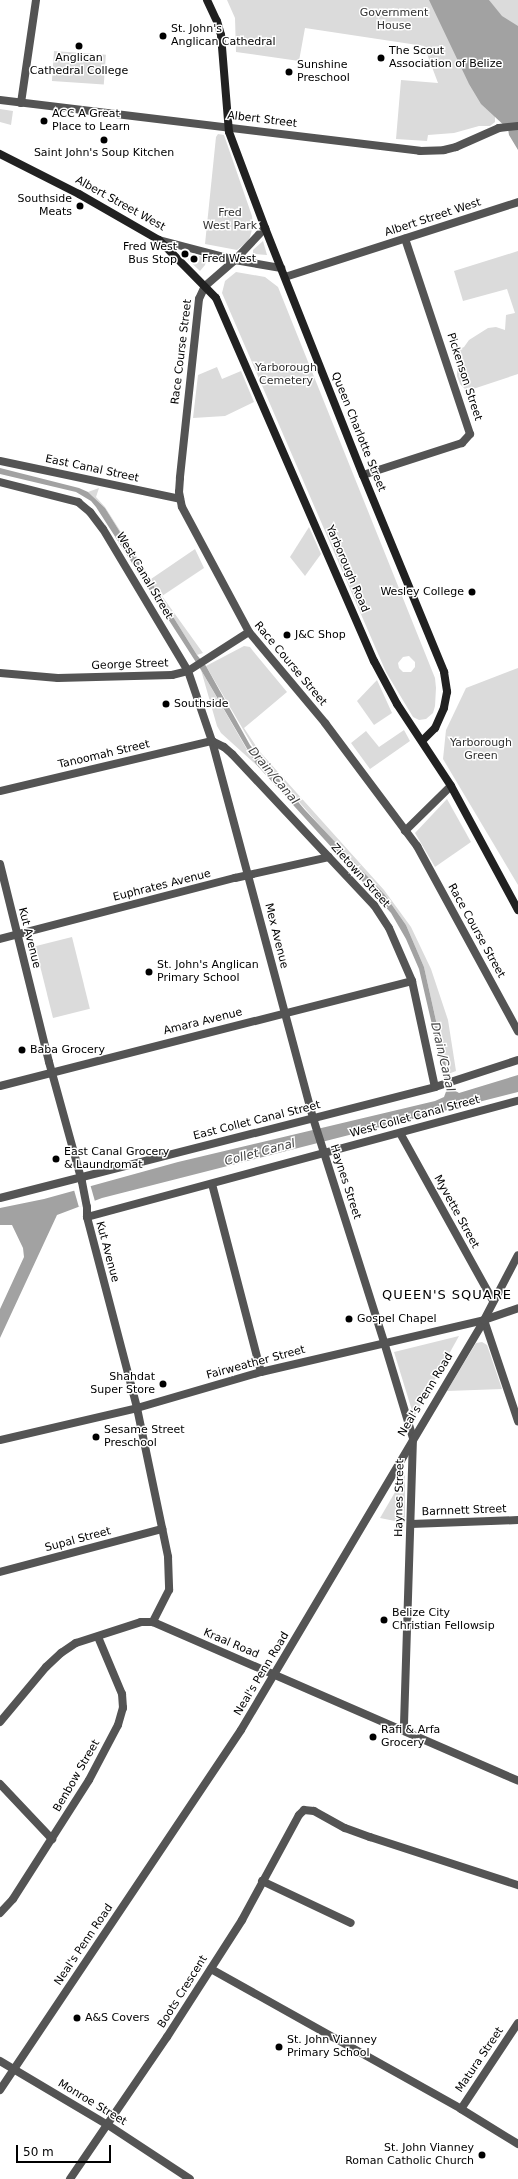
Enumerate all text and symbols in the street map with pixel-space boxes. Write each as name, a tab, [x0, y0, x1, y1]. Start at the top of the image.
park label: Government House	[360, 7, 428, 33]
place label: St. John's Anglican Cathedral	[171, 23, 276, 49]
marker: St. John's Anglican Cathedral	[158, 31, 168, 41]
marker: Anglican Cathedral College	[74, 41, 84, 51]
place label: The Scout Association of Belize	[389, 45, 502, 71]
place label: Anglican Cathedral College	[30, 52, 128, 78]
marker: The Scout Association of Belize	[376, 53, 386, 63]
place label: Sunshine Preschool	[297, 59, 350, 85]
marker: Sunshine Preschool	[284, 67, 294, 77]
place label: ACC A Great Place to Learn	[52, 108, 130, 134]
street label: Albert Street	[226, 109, 298, 131]
marker: ACC A Great Place to Learn	[39, 116, 49, 126]
marker: Saint John's Soup Kitchen	[99, 135, 109, 145]
place label: Saint John's Soup Kitchen	[34, 146, 174, 160]
street label: Albert Street West	[73, 174, 167, 234]
place label: Southside Meats	[17, 193, 72, 219]
street label: Albert Street West	[383, 196, 483, 240]
marker: Southside Meats	[75, 201, 85, 211]
park label: Fred West Park	[203, 207, 257, 233]
place label: Fred West Bus Stop	[123, 241, 177, 267]
marker: Fred West Bus Stop	[180, 249, 190, 259]
place label: Fred West	[202, 252, 256, 266]
marker: Fred West	[189, 254, 199, 264]
street label: Race Course Street	[169, 299, 195, 405]
street label: Pickenson Street	[444, 331, 484, 423]
park label: Yarborough Cemetery	[255, 362, 317, 388]
street label: Queen Charlotte Street	[328, 370, 388, 494]
street label: East Canal Street	[44, 453, 140, 485]
street label: Yarborough Road	[323, 524, 371, 614]
street label: West Canal Street	[113, 530, 175, 622]
place label: Wesley College	[380, 585, 464, 599]
marker: Wesley College	[467, 587, 477, 597]
street label: Race Course Street	[251, 619, 329, 709]
place label: J&C Shop	[295, 628, 346, 642]
marker: J&C Shop	[282, 630, 292, 640]
street label: George Street	[91, 657, 169, 673]
place label: Southside	[174, 697, 229, 711]
marker: Southside	[161, 699, 171, 709]
park label: Yarborough Green	[450, 737, 512, 763]
street label: Tanoomah Street	[57, 738, 151, 772]
water label: Drain/Canal	[245, 744, 301, 808]
street label: Zietown Street	[328, 841, 392, 911]
street label: Euphrates Avenue	[112, 867, 212, 905]
street label: Race Course Street	[445, 882, 507, 980]
street label: Mex Avenue	[261, 902, 291, 970]
street label: Kut Avenue	[15, 906, 43, 970]
place label: St. John's Anglican Primary School	[157, 959, 259, 985]
marker: St. John's Anglican Primary School	[144, 967, 154, 977]
street label: Amara Avenue	[162, 1006, 244, 1038]
water label: Drain/Canal	[427, 1021, 457, 1093]
place label: Baba Grocery	[30, 1043, 105, 1057]
marker: Baba Grocery	[17, 1045, 27, 1055]
street label: West Collet Canal Street	[349, 1093, 481, 1141]
street label: East Collet Canal Street	[192, 1099, 322, 1143]
water label: Collet Canal	[223, 1137, 297, 1169]
street label: Haynes Street	[327, 1143, 363, 1221]
place label: East Canal Grocery & Laundromat	[64, 1146, 169, 1172]
marker: East Canal Grocery & Laundromat	[51, 1154, 61, 1164]
street label: Myvette Street	[430, 1173, 482, 1251]
street label: Kut Avenue	[93, 1220, 121, 1284]
district label: QUEEN'S SQUARE	[382, 1287, 512, 1303]
place label: Gospel Chapel	[357, 1312, 436, 1326]
marker: Gospel Chapel	[344, 1314, 354, 1324]
street label: Fairweather Street	[205, 1343, 307, 1383]
street label: Neal's Penn Road	[396, 1351, 456, 1439]
place label: Shahdat Super Store	[90, 1371, 155, 1397]
marker: Shahdat Super Store	[158, 1379, 168, 1389]
place label: Sesame Street Preschool	[104, 1424, 185, 1450]
marker: Sesame Street Preschool	[91, 1432, 101, 1442]
street label: Haynes Street	[393, 1459, 407, 1537]
street label: Barnnett Street	[421, 1503, 507, 1519]
street label: Supal Street	[44, 1525, 112, 1555]
place label: Belize City Christian Fellowsip	[392, 1607, 495, 1633]
marker: Belize City Christian Fellowsip	[379, 1615, 389, 1625]
street label: Kraal Road	[201, 1626, 261, 1662]
street label: Neal's Penn Road	[232, 1630, 292, 1718]
place label: Rafi & Arfa Grocery	[381, 1724, 440, 1750]
marker: Rafi & Arfa Grocery	[368, 1732, 378, 1742]
street label: Benbow Street	[51, 1738, 103, 1814]
street label: Neal's Penn Road	[52, 1902, 116, 1988]
street label: Boots Crescent	[155, 1953, 211, 2031]
place label: A&S Covers	[85, 2011, 150, 2025]
marker: A&S Covers	[72, 2013, 82, 2023]
street label: Matura Street	[453, 2025, 507, 2095]
place label: St. John Vianney Primary School	[287, 2034, 377, 2060]
marker: St. John Vianney Primary School	[274, 2042, 284, 2052]
street label: Monroe Street	[55, 2077, 129, 2129]
scale bar	[18, 2137, 113, 2163]
place label: St. John Vianney Roman Catholic Church	[345, 2142, 474, 2168]
text: 50 m	[23, 2145, 54, 2159]
marker: St. John Vianney Roman Catholic Church	[477, 2150, 487, 2160]

